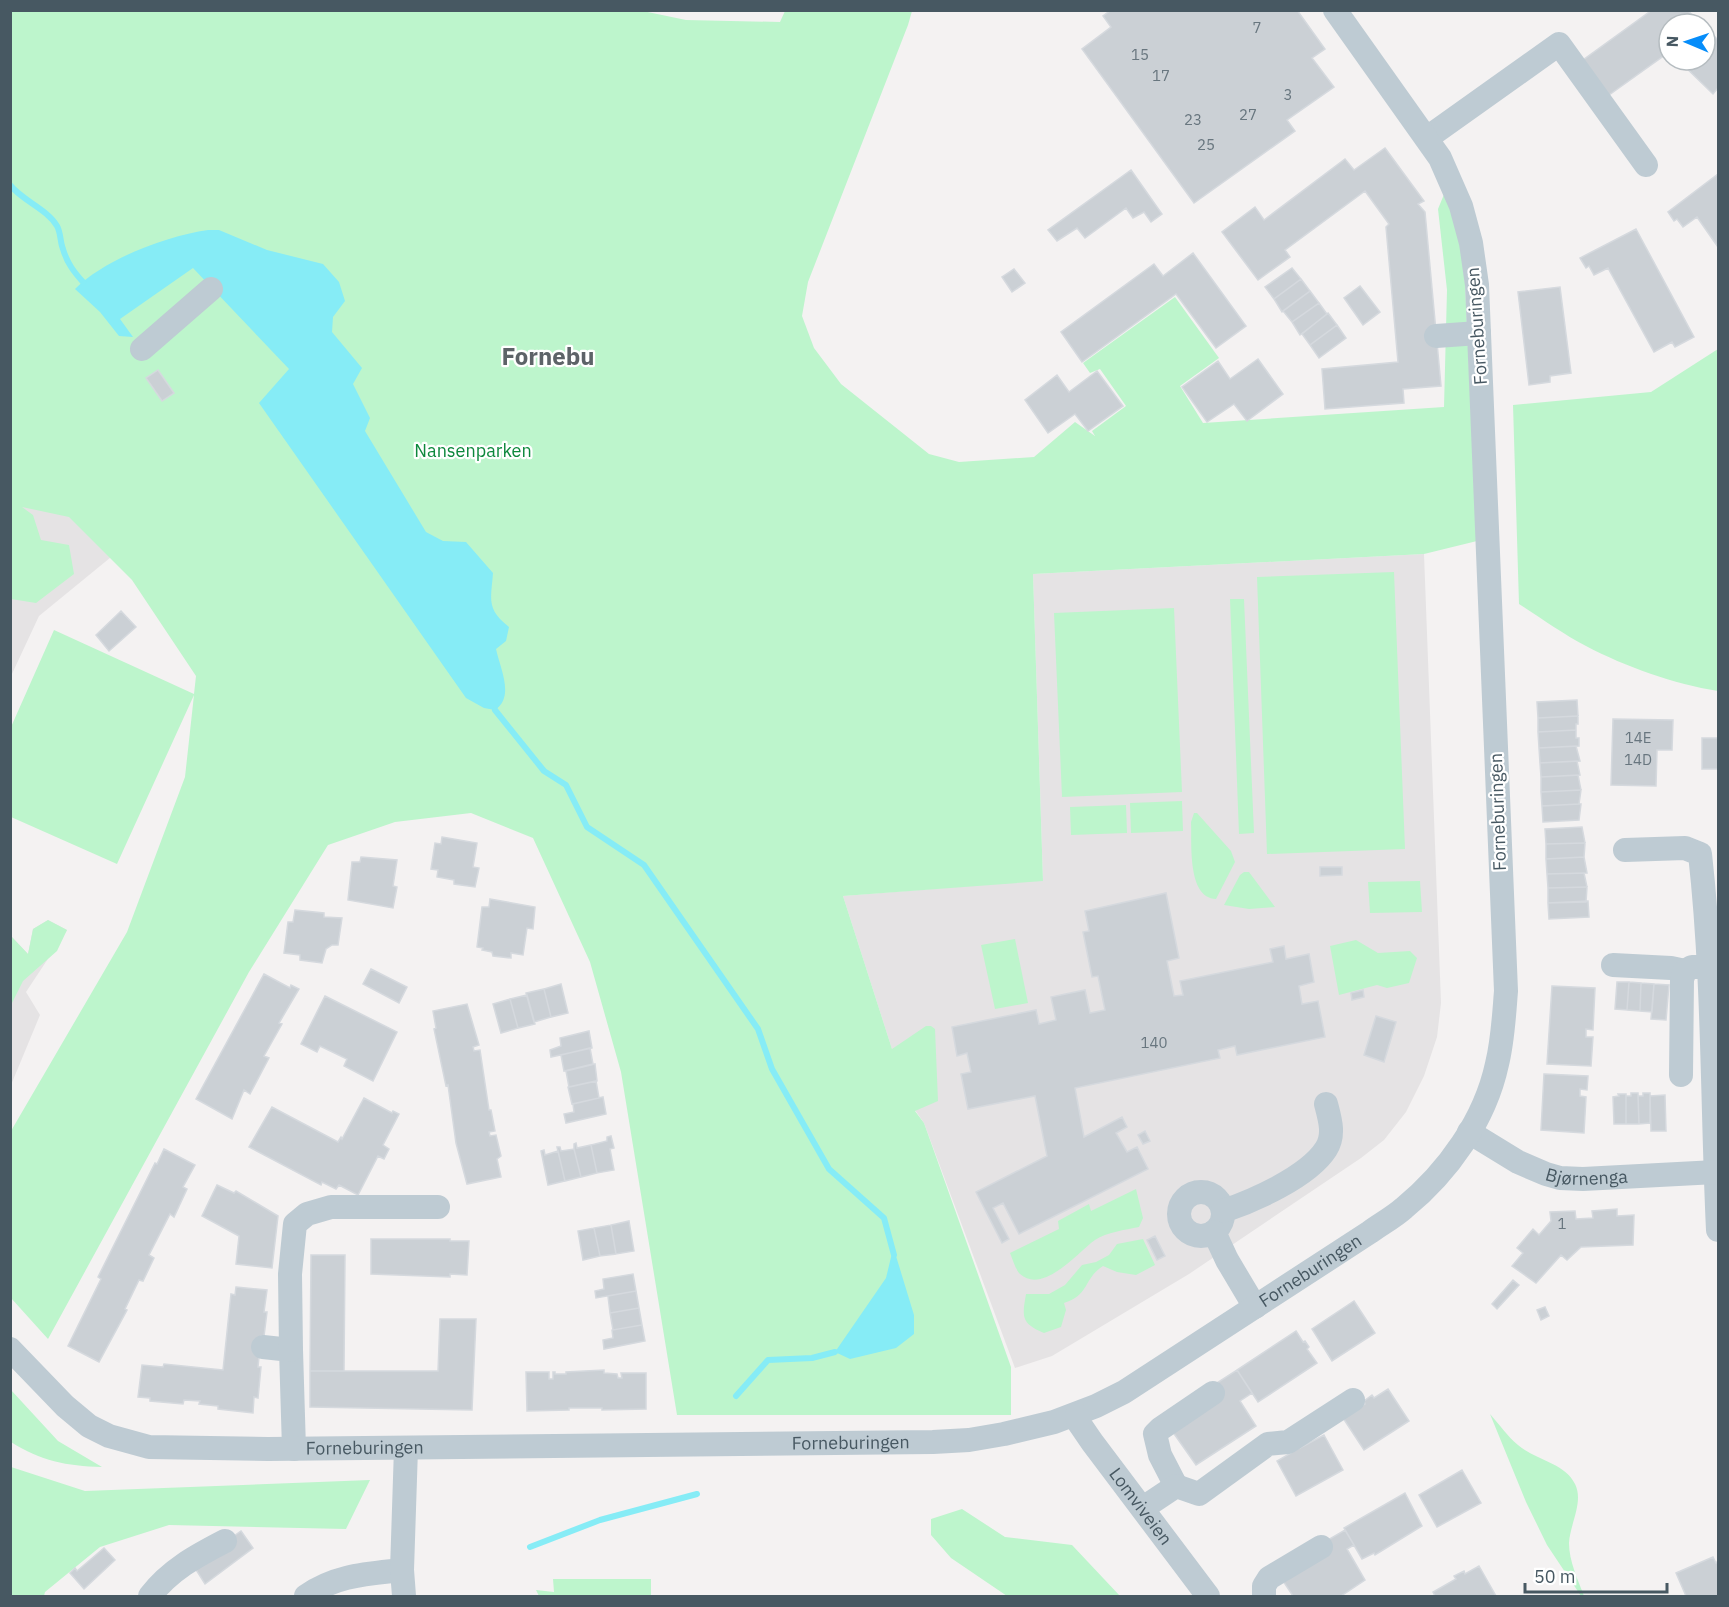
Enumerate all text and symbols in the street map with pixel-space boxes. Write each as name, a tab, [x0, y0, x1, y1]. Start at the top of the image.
north arrow	[1657, 12, 1717, 72]
house number: 7	[1252, 18, 1262, 37]
text: N	[1662, 35, 1682, 48]
house number: 15	[1131, 45, 1149, 64]
house number: 17	[1152, 66, 1170, 85]
house number: 3	[1283, 85, 1293, 104]
house number: 27	[1239, 105, 1257, 124]
house number: 23	[1184, 110, 1202, 129]
house number: 25	[1197, 135, 1215, 154]
street label: Forneburingen	[1461, 266, 1492, 386]
district label: Fornebu	[501, 340, 595, 372]
park label: Nansenparken	[414, 439, 532, 462]
house number: 14E	[1625, 728, 1651, 747]
house number: 14D	[1624, 750, 1652, 769]
street label: Forneburingen	[1484, 753, 1511, 871]
house number: 140	[1140, 1033, 1168, 1052]
street label: Bjørnenga	[1543, 1162, 1629, 1190]
house number: 1	[1557, 1214, 1567, 1233]
street label: Forneburingen	[1254, 1229, 1366, 1312]
street label: Forneburingen	[792, 1430, 910, 1454]
street label: Forneburingen	[306, 1435, 424, 1460]
street label: Lomviveien	[1104, 1463, 1178, 1549]
scale bar	[1525, 1556, 1668, 1594]
text: 50 m	[1534, 1565, 1576, 1588]

